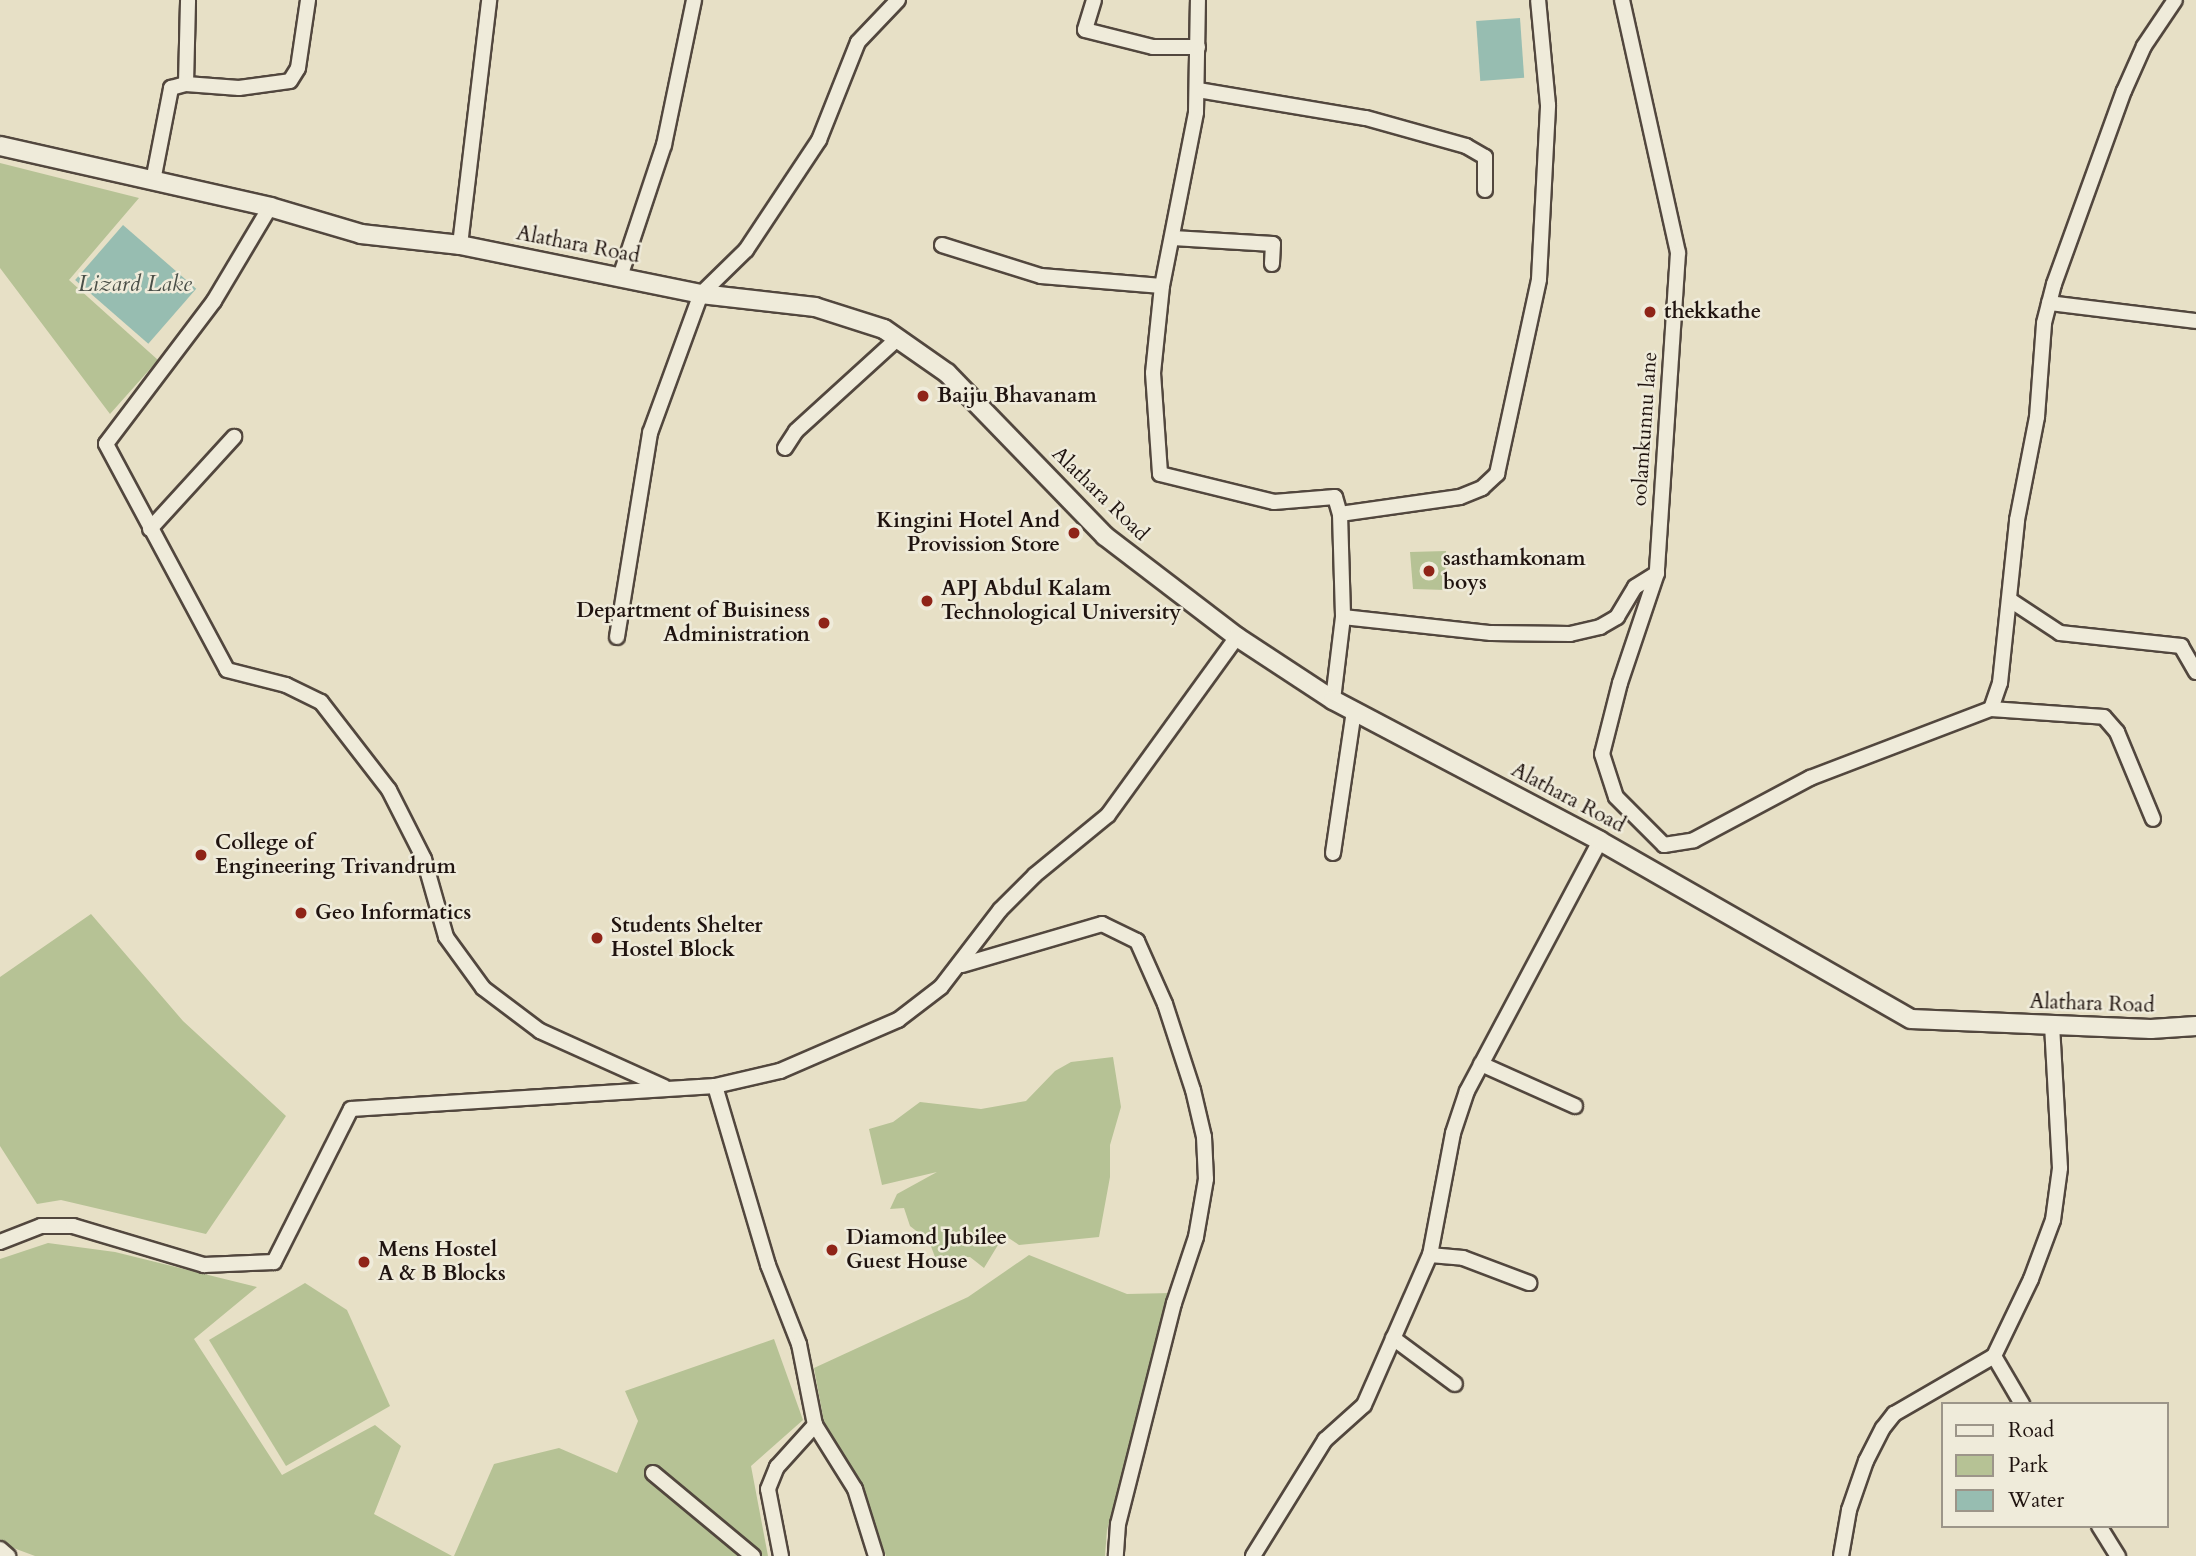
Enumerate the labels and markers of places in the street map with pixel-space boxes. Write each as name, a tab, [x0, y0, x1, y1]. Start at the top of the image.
place label: thekkathe	[1664, 299, 1761, 325]
marker: thekkathe	[1642, 304, 1658, 320]
place label: Baiju Bhavanam	[937, 383, 1097, 409]
marker: Baiju Bhavanam	[915, 388, 931, 404]
place label: Kingini Hotel And Provission Store	[876, 508, 1060, 558]
marker: Kingini Hotel And Provission Store	[1066, 525, 1082, 541]
place label: sasthamkonam boys	[1443, 546, 1586, 596]
marker: sasthamkonam boys	[1421, 563, 1437, 579]
place label: APJ Abdul Kalam Technological University	[941, 576, 1181, 626]
marker: APJ Abdul Kalam Technological University	[919, 593, 935, 609]
place label: Department of Buisiness Administration	[576, 598, 810, 648]
marker: Department of Buisiness Administration	[816, 615, 832, 631]
place label: College of Engineering Trivandrum	[215, 830, 456, 880]
marker: College of Engineering Trivandrum	[193, 847, 209, 863]
place label: Geo Informatics	[315, 900, 471, 926]
marker: Geo Informatics	[293, 905, 309, 921]
place label: Students Shelter Hostel Block	[611, 913, 763, 963]
marker: Students Shelter Hostel Block	[589, 930, 605, 946]
place label: Diamond Jubilee Guest House	[846, 1225, 1007, 1275]
place label: Mens Hostel A & B Blocks	[378, 1237, 506, 1287]
marker: Diamond Jubilee Guest House	[824, 1242, 840, 1258]
marker: Mens Hostel A & B Blocks	[356, 1254, 372, 1270]

